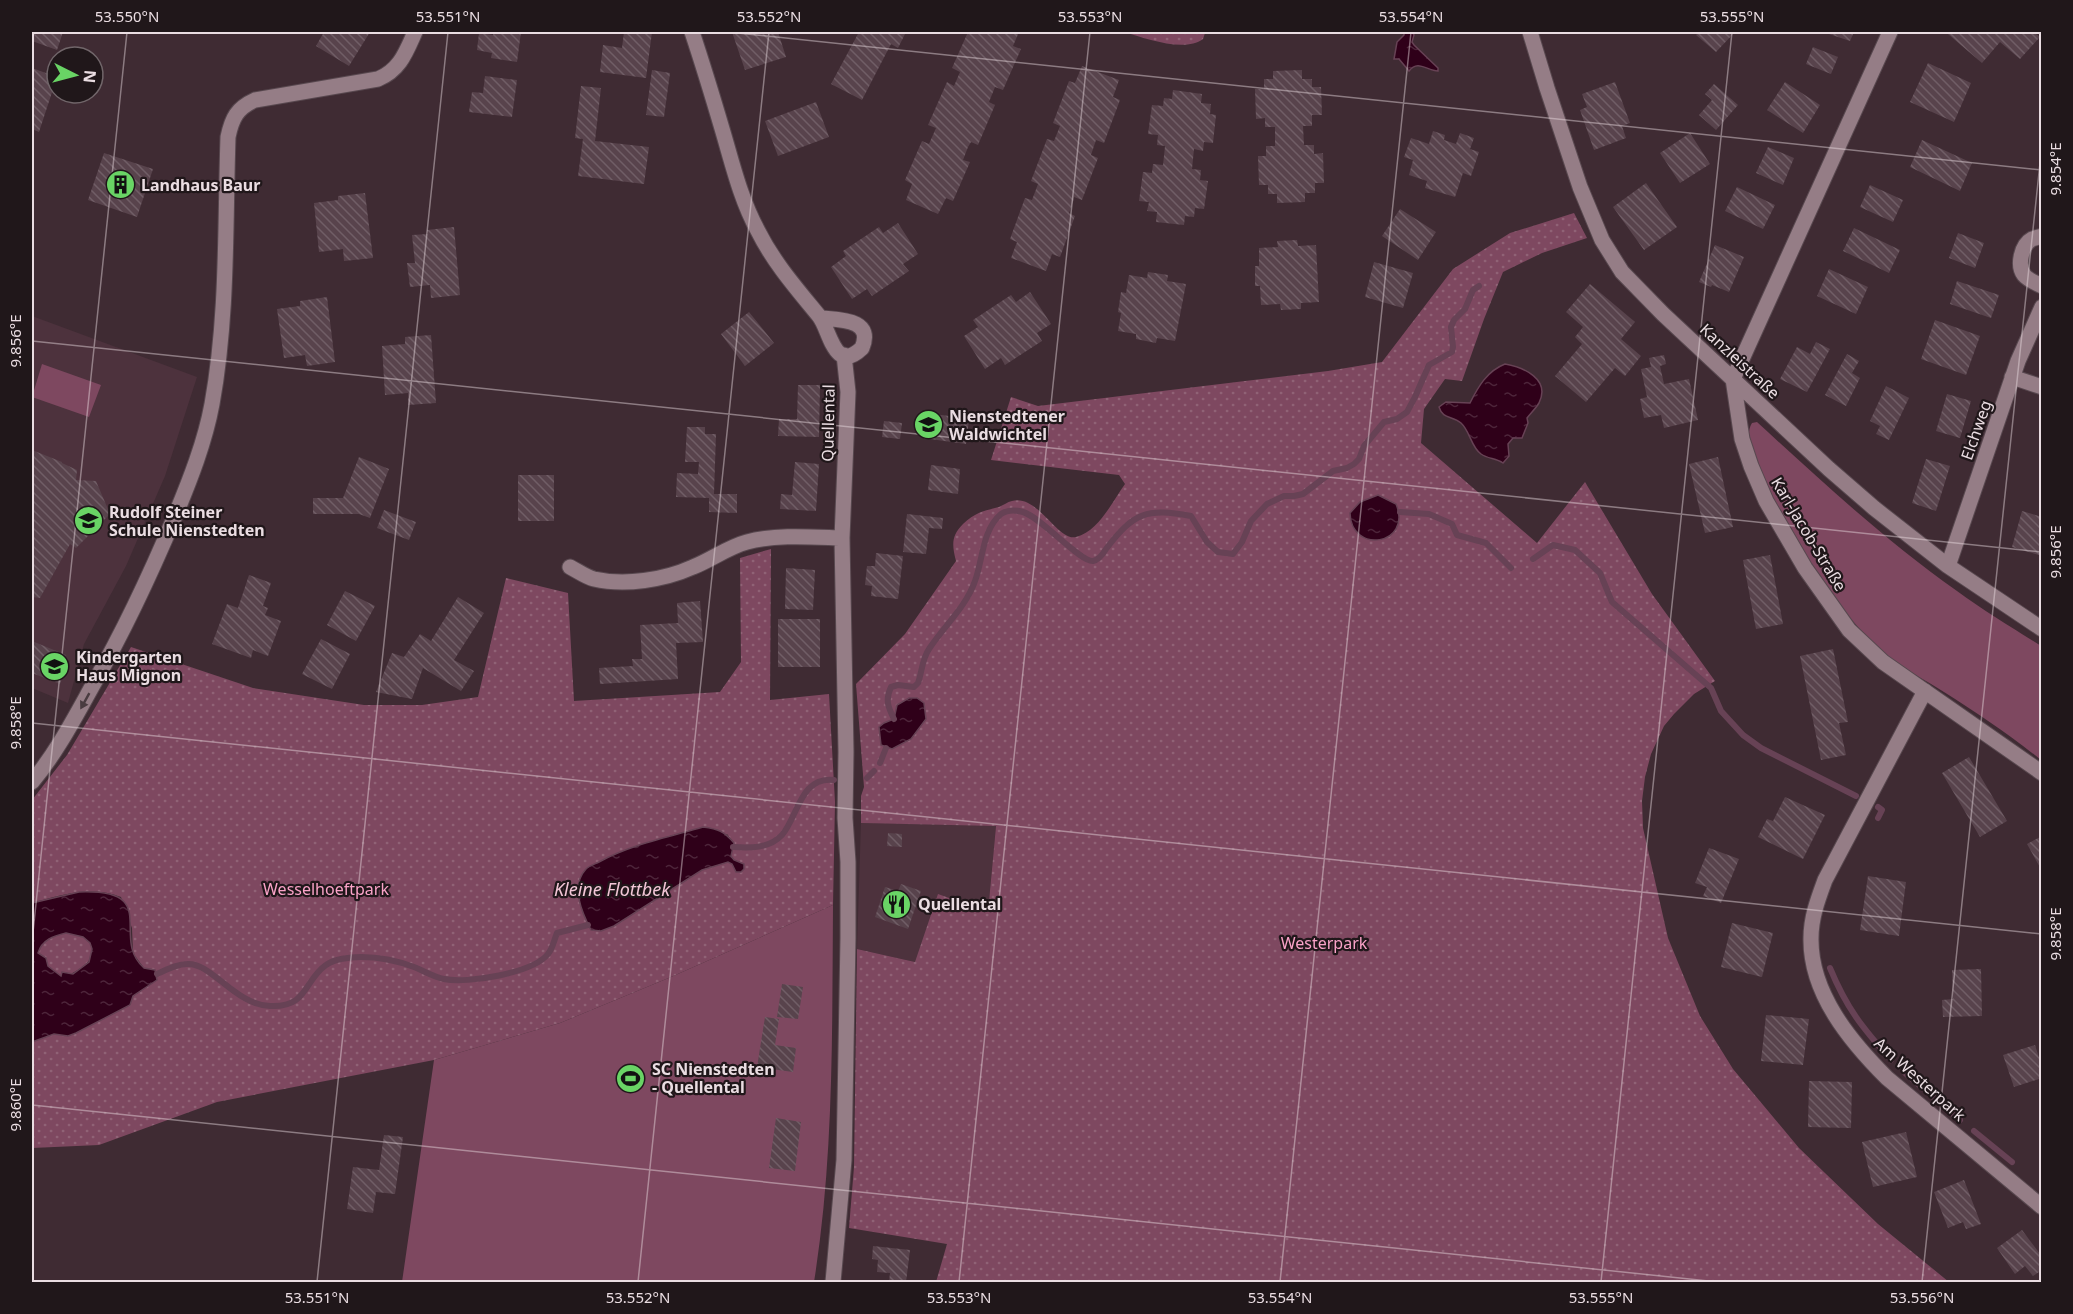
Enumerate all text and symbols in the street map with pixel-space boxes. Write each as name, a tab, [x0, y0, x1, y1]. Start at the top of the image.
text: 53.550°N	[95, 6, 159, 26]
text: 53.551°N	[416, 6, 480, 26]
text: 53.552°N	[737, 6, 801, 26]
text: 53.553°N	[1058, 6, 1122, 26]
text: 53.554°N	[1379, 6, 1443, 26]
text: 53.555°N	[1700, 6, 1764, 26]
north arrow	[45, 45, 105, 105]
text: N	[78, 69, 102, 84]
text: 9.854°E	[2045, 142, 2065, 196]
building icon: Landhaus Baur	[104, 169, 136, 201]
place label: Landhaus Baur	[141, 174, 260, 196]
text: 9.856°E	[5, 314, 25, 368]
street label: Kanzleistraße	[1695, 318, 1785, 404]
street label: Quellental	[816, 384, 840, 462]
street label: Elchweg	[1955, 397, 1997, 463]
place label: Nienstedtener Waldwichtel	[949, 405, 1065, 445]
school or university icon: Nienstedtener Waldwichtel	[912, 409, 944, 441]
street label: Karl-Jacob-Straße	[1766, 473, 1852, 595]
place label: Rudolf Steiner Schule Nienstedten	[109, 501, 265, 541]
school or university icon: Rudolf Steiner Schule Nienstedten	[72, 505, 104, 537]
text: 9.856°E	[2045, 525, 2065, 579]
place label: Kindergarten Haus Mignon	[76, 646, 182, 686]
school or university icon: Kindergarten Haus Mignon	[39, 650, 71, 682]
one-way arrow	[79, 693, 90, 709]
text: 9.858°E	[5, 696, 25, 750]
water label: Kleine Flottbek	[554, 877, 671, 901]
park label: Wesselhoeftpark	[263, 878, 389, 900]
restaurant icon: Quellental	[881, 888, 913, 920]
place label: Quellental	[918, 893, 1001, 915]
text: 9.858°E	[2045, 907, 2065, 961]
park label: Westerpark	[1281, 932, 1368, 954]
street label: Am Westerpark	[1870, 1032, 1971, 1126]
place label: SC Nienstedten - Quellental	[652, 1058, 775, 1098]
sports icon: SC Nienstedten - Quellental	[615, 1062, 647, 1094]
text: 9.860°E	[5, 1078, 25, 1132]
text: 53.551°N	[285, 1287, 349, 1307]
text: 53.552°N	[606, 1287, 670, 1307]
text: 53.553°N	[927, 1287, 991, 1307]
text: 53.554°N	[1248, 1287, 1312, 1307]
text: 53.555°N	[1569, 1287, 1633, 1307]
text: 53.556°N	[1890, 1287, 1954, 1307]

